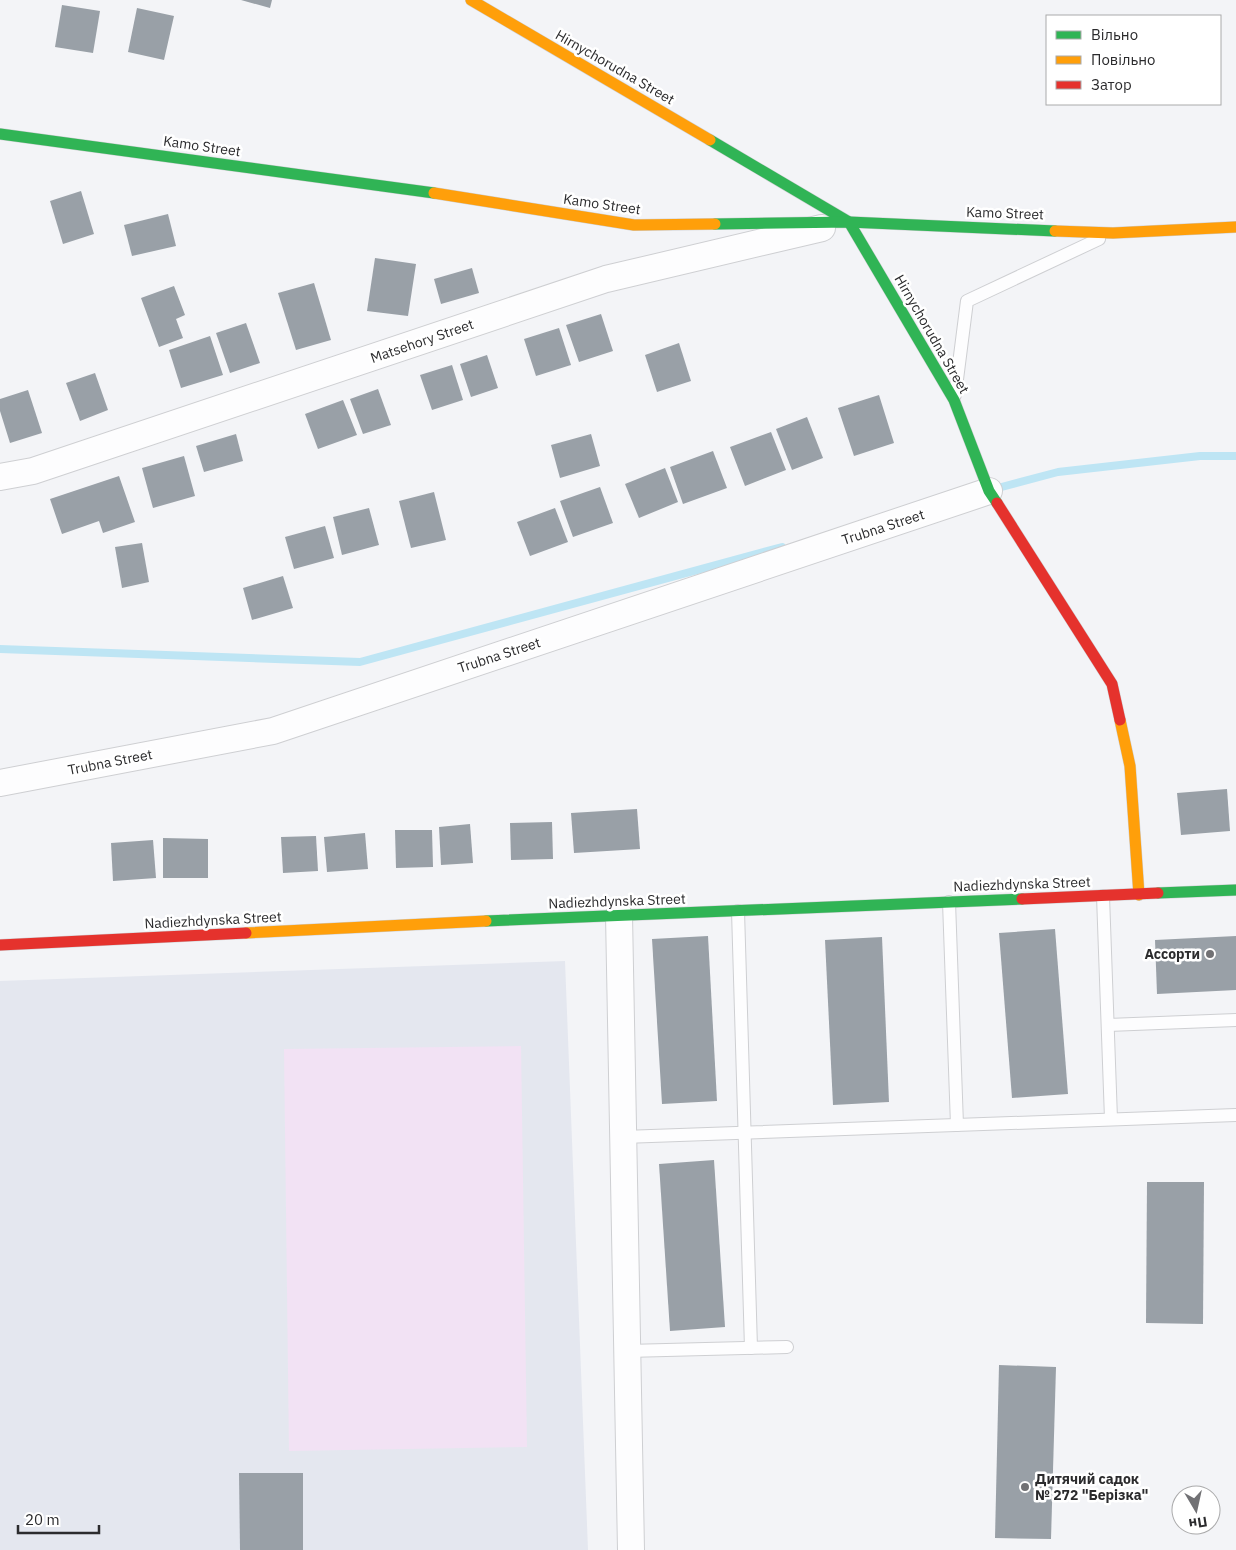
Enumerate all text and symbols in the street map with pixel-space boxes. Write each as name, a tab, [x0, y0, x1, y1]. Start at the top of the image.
legend	[1046, 15, 1221, 105]
text: Вільно	[1091, 25, 1138, 44]
street label: Hirnychorudna Street	[552, 26, 678, 108]
text: Повільно	[1091, 50, 1155, 69]
text: Затор	[1091, 75, 1132, 94]
street label: Kamo Street	[162, 132, 242, 160]
street label: Kamo Street	[562, 190, 642, 218]
street label: Kamo Street	[966, 203, 1044, 223]
street label: Hirnychorudna Street	[891, 271, 973, 397]
street label: Matsehory Street	[368, 315, 476, 367]
street label: Trubna Street	[839, 505, 927, 549]
street label: Trubna Street	[455, 633, 543, 677]
street label: Trubna Street	[66, 745, 154, 779]
street label: Nadiezhdynska Street	[953, 873, 1091, 895]
street label: Nadiezhdynska Street	[548, 890, 686, 912]
street label: Nadiezhdynska Street	[144, 907, 282, 933]
place label: Ассорти	[1144, 945, 1200, 963]
marker: Ассорти	[1204, 948, 1216, 960]
place label: Дитячий садок № 272 "Берізка"	[1035, 1470, 1148, 1504]
marker: Дитячий садок № 272 "Берізка"	[1019, 1481, 1031, 1493]
north arrow	[1171, 1485, 1221, 1535]
scale bar	[18, 1502, 99, 1534]
text: 20 m	[25, 1510, 60, 1529]
text: Пн	[1187, 1513, 1209, 1533]

